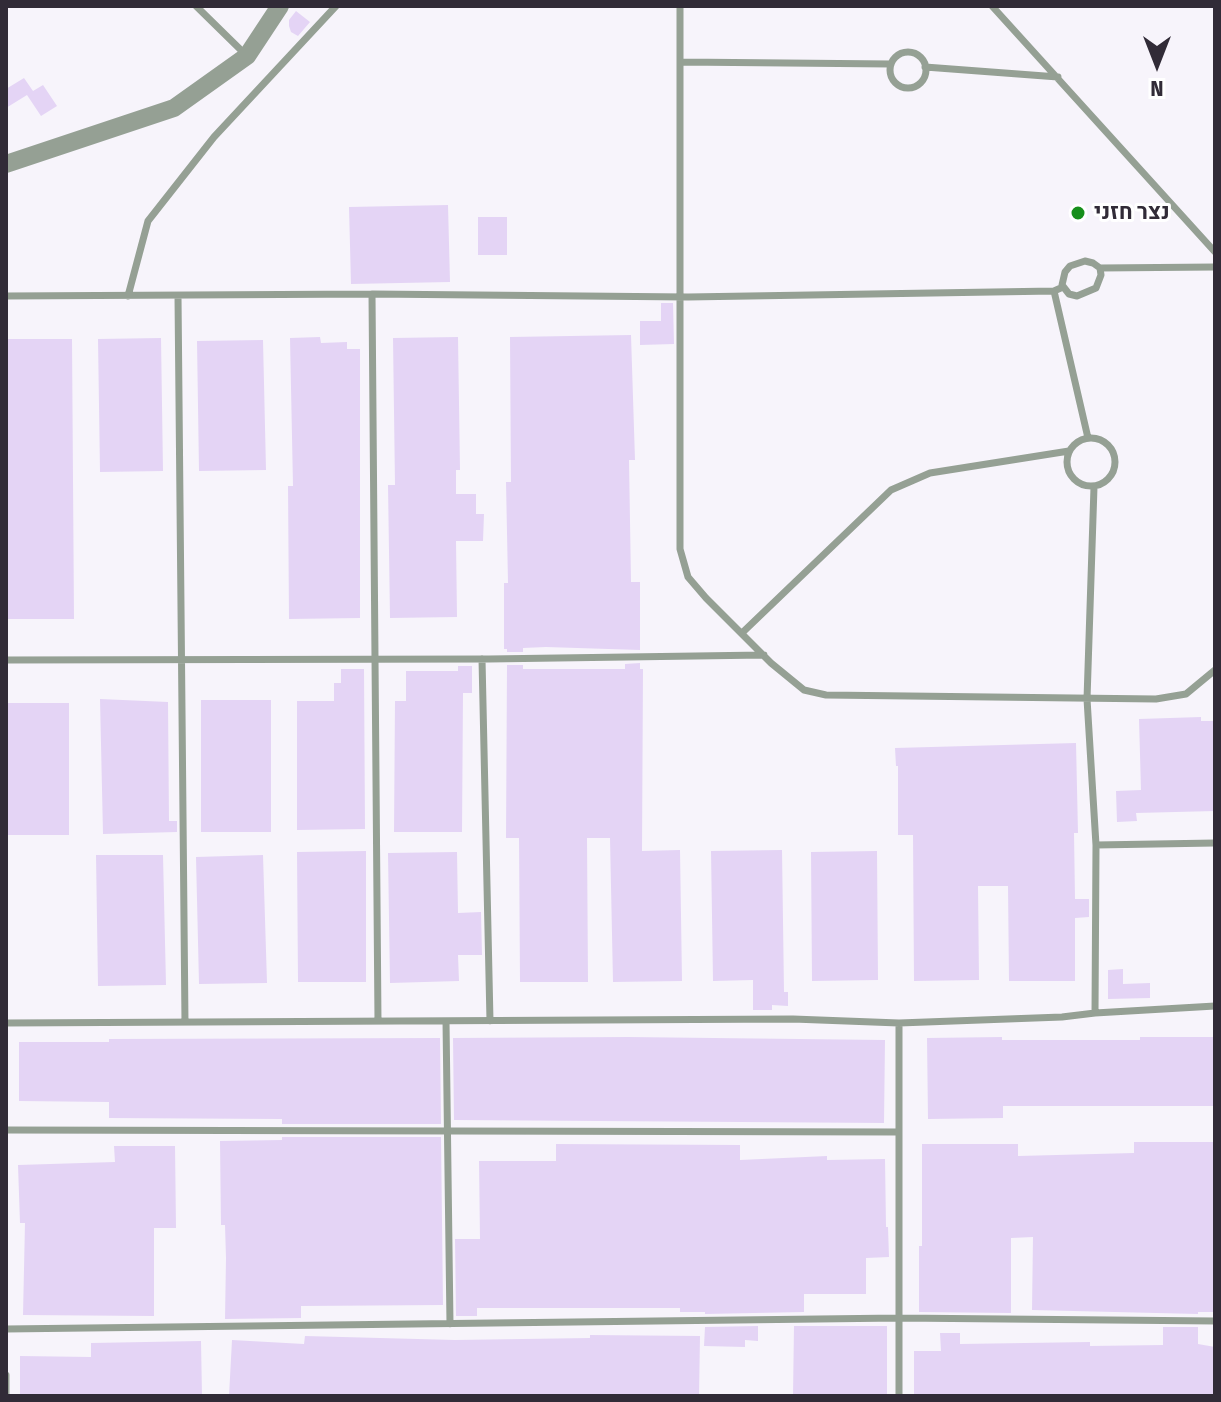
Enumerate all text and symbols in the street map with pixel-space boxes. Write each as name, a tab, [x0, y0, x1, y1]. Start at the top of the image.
north arrow	[1117, 24, 1197, 104]
text: N	[1150, 75, 1164, 102]
place label: נצר חזני	[1094, 200, 1170, 226]
marker: נצר חזני	[1069, 204, 1087, 222]

